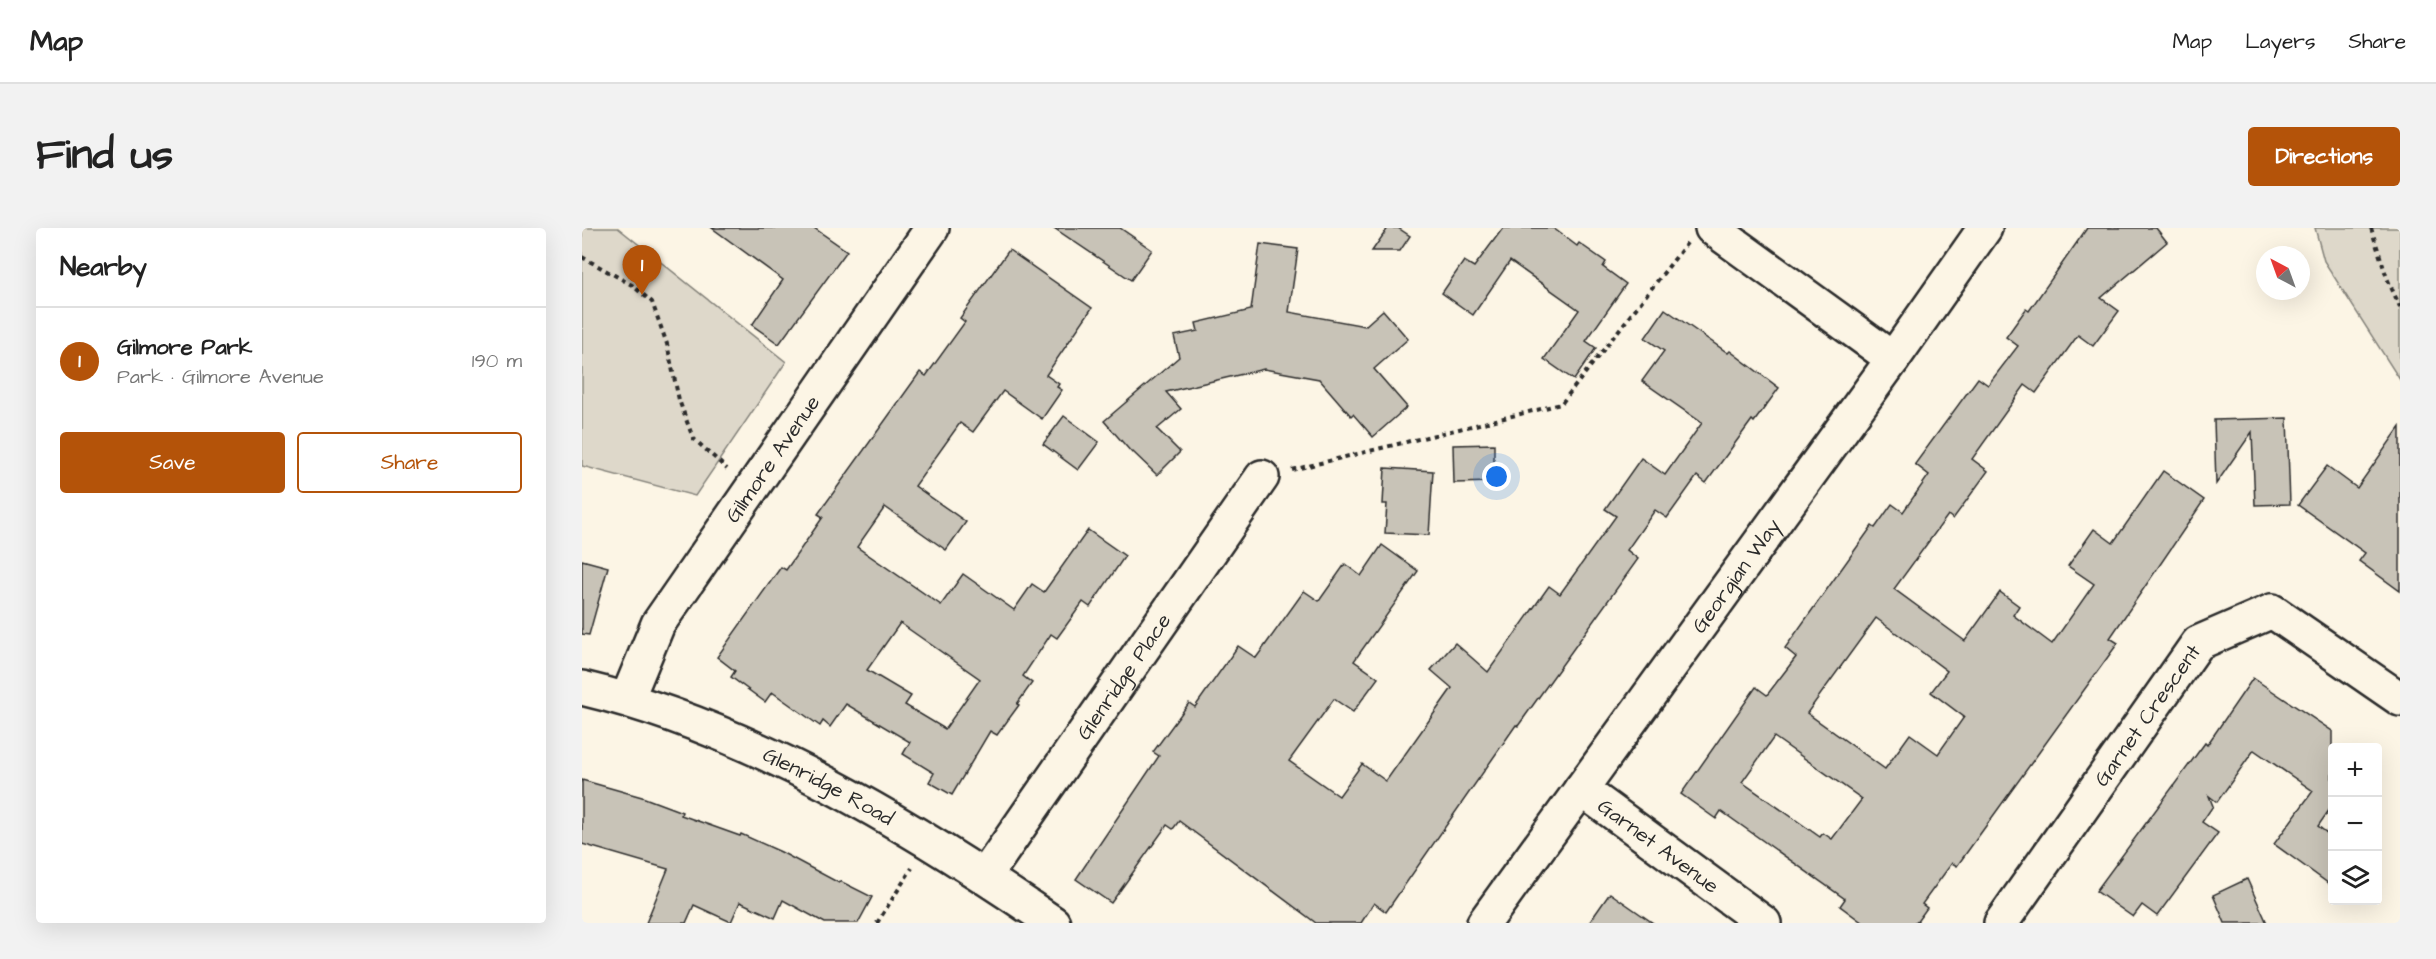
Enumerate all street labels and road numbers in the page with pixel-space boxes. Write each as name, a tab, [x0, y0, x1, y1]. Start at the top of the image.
street label: Gilmore Avenue	[718, 390, 827, 529]
street label: Georgian Way	[1685, 512, 1789, 639]
street label: Glenridge Place	[1070, 608, 1178, 746]
street label: Garnet Crescent	[2087, 638, 2208, 792]
street label: Glenridge Road	[758, 740, 899, 833]
street label: Garnet Avenue	[1592, 792, 1725, 900]

